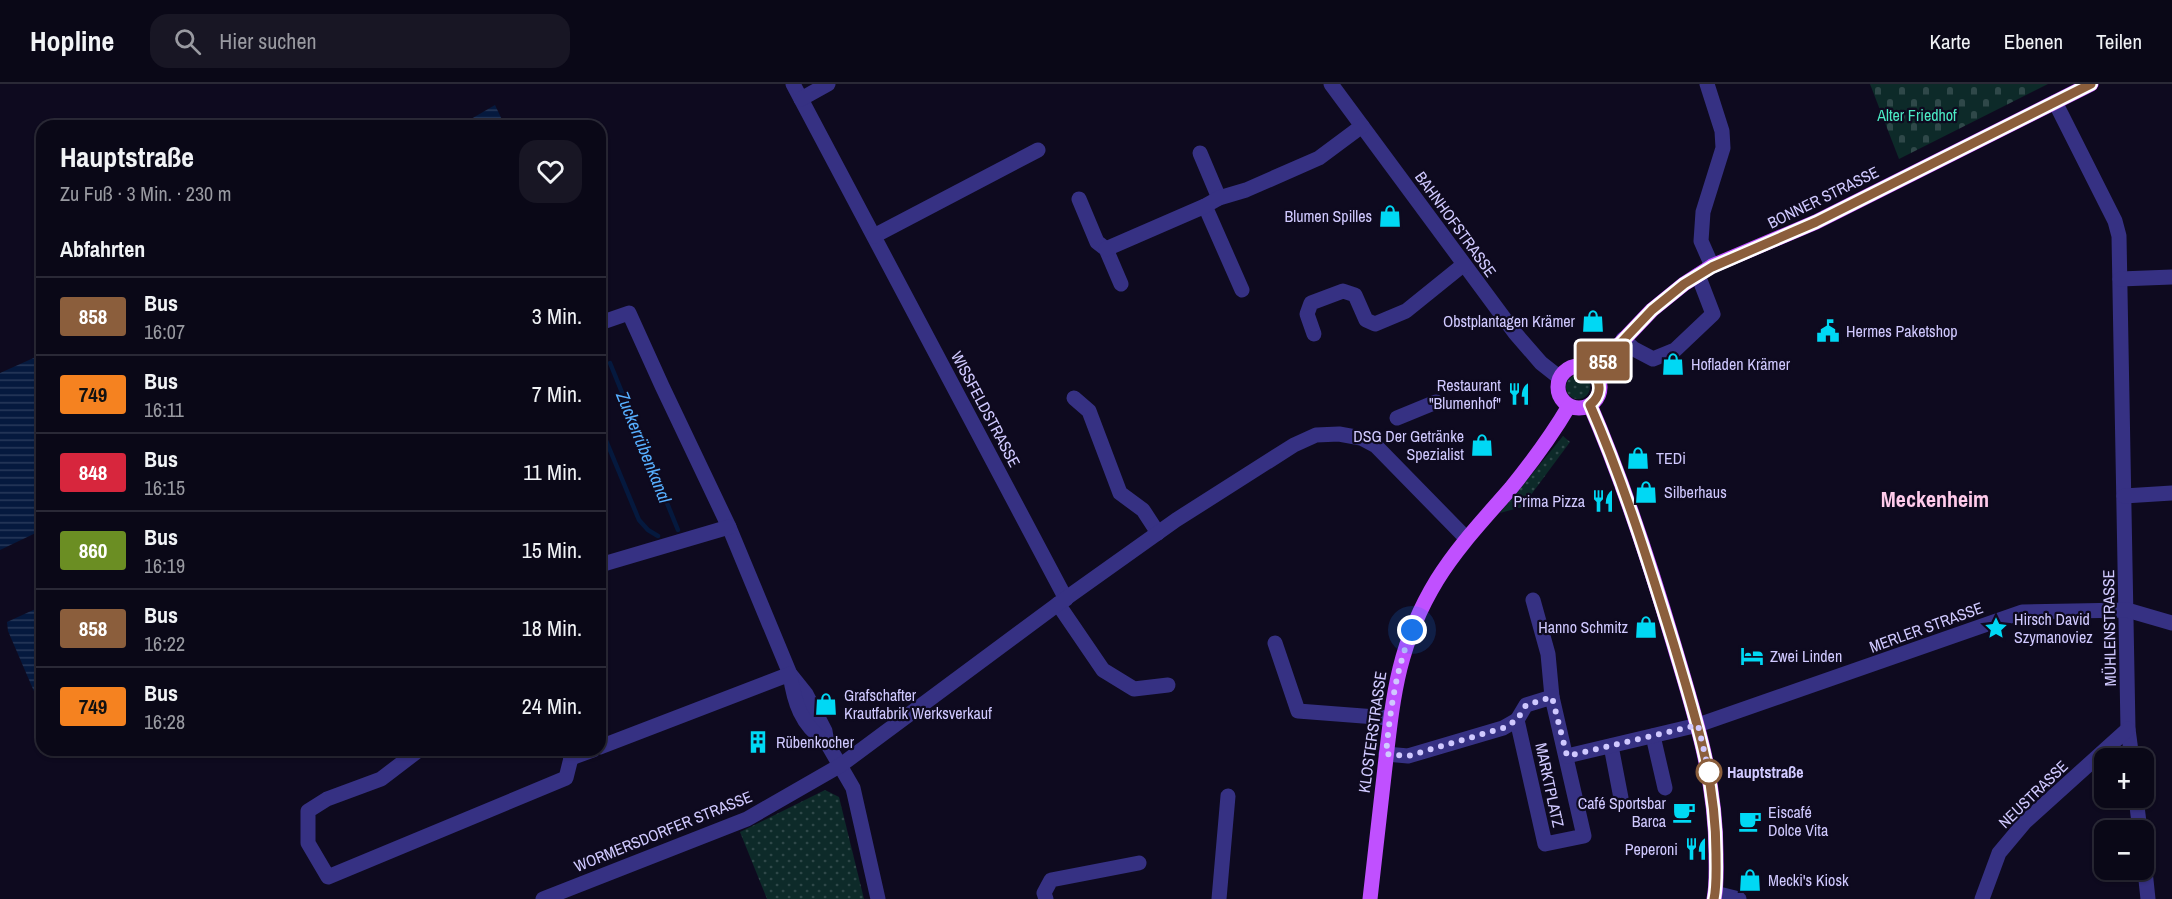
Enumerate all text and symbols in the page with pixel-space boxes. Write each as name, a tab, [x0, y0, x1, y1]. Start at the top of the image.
search box	[150, 14, 570, 68]
text: Hopline	[30, 22, 114, 60]
icon: search	[171, 25, 204, 58]
text: Hier suchen	[219, 26, 316, 56]
text: Karte	[1930, 27, 1971, 56]
text: Ebenen	[2004, 27, 2063, 56]
text: Teilen	[2096, 27, 2142, 56]
park label: Alter Friedhof	[1876, 104, 1957, 126]
text: Hauptstraße	[60, 138, 194, 176]
button: heart	[519, 140, 582, 203]
street label: BONNER STRASSE	[1764, 161, 1882, 233]
street label: BAHNHOFSTRASSE	[1410, 167, 1502, 281]
text: Zu Fuß · 3 Min. · 230 m	[60, 180, 231, 207]
shop icon: Blumen Spilles	[1377, 203, 1403, 229]
place label: Blumen Spilles	[1284, 205, 1372, 227]
text: Abfahrten	[60, 234, 145, 264]
text: Bus	[144, 288, 178, 318]
text: 3 Min.	[532, 301, 582, 331]
text: 858	[79, 302, 107, 331]
shop icon: Obstplantagen Krämer	[1580, 308, 1606, 334]
place label: Obstplantagen Krämer	[1443, 310, 1576, 332]
text: 16:07	[144, 318, 185, 345]
public building icon: Hermes Paketshop	[1815, 318, 1841, 344]
place label: Hermes Paketshop	[1846, 320, 1958, 342]
line badge: 858	[1568, 342, 1638, 380]
street label: WISSFELDSTRASSE	[946, 347, 1026, 471]
text: 858	[1589, 347, 1617, 376]
shop icon: Hofladen Krämer	[1660, 351, 1686, 377]
place label: Hofladen Krämer	[1691, 353, 1791, 375]
text: Bus	[144, 366, 178, 396]
place label: Restaurant "Blumenhof"	[1429, 374, 1501, 414]
text: 7 Min.	[532, 379, 582, 409]
text: 749	[79, 380, 107, 409]
restaurant icon: Restaurant "Blumenhof"	[1506, 381, 1532, 407]
water label: Zuckerrübenkanal	[610, 387, 678, 507]
text: 16:11	[144, 396, 184, 423]
place label: DSG Der Getränke Spezialist	[1353, 425, 1464, 465]
shop icon: DSG Der Getränke Spezialist	[1469, 432, 1495, 458]
text: Bus	[144, 444, 178, 474]
shop icon: TEDi	[1625, 445, 1651, 471]
place label: TEDi	[1656, 447, 1686, 469]
text: 11 Min.	[523, 457, 582, 487]
text: 848	[79, 458, 107, 487]
text: 16:15	[144, 474, 185, 501]
shop icon: Silberhaus	[1633, 479, 1659, 505]
place label: Silberhaus	[1664, 481, 1727, 503]
district label: Meckenheim	[1881, 484, 1989, 514]
restaurant icon: Prima Pizza	[1590, 488, 1616, 514]
place label: Prima Pizza	[1514, 490, 1586, 512]
text: Bus	[144, 522, 178, 552]
text: 15 Min.	[522, 535, 582, 565]
text: 860	[79, 536, 107, 565]
text: 16:19	[144, 552, 185, 579]
street label: MÜHLENSTRASSE	[2097, 569, 2121, 687]
street label: MERLER STRASSE	[1866, 596, 1986, 658]
text: Bus	[144, 600, 178, 630]
place label: Hirsch David Szymanoviez	[2014, 608, 2093, 648]
text: 18 Min.	[522, 613, 582, 643]
text: 858	[79, 614, 107, 643]
shop icon: Hanno Schmitz	[1633, 614, 1659, 640]
your location	[1397, 615, 1427, 645]
place icon: Hirsch David Szymanoviez	[1983, 615, 2009, 641]
place label: Hanno Schmitz	[1538, 616, 1628, 638]
text: 16:22	[144, 630, 185, 657]
hotel icon: Zwei Linden	[1739, 643, 1765, 669]
place label: Zwei Linden	[1770, 645, 1842, 667]
street label: KLOSTERSTRASSE	[1353, 670, 1391, 794]
text: Bus	[144, 678, 178, 708]
place label: Grafschafter Krautfabrik Werksverkauf	[844, 684, 992, 724]
text: 24 Min.	[522, 691, 582, 721]
shop icon: Grafschafter Krautfabrik Werksverkauf	[813, 691, 839, 717]
text: 749	[79, 692, 107, 721]
text: 16:28	[144, 708, 185, 735]
building icon: Rübenkocher	[745, 729, 771, 755]
place label: Rübenkocher	[776, 731, 855, 753]
street label: MARKTPLATZ	[1530, 741, 1570, 829]
map controls	[2094, 748, 2154, 880]
button: +	[2094, 748, 2154, 808]
street label: NEUSTRASSE	[1993, 755, 2073, 833]
marker: Hauptstraße	[1696, 759, 1722, 785]
place label: Hauptstraße	[1727, 761, 1804, 783]
street label: WORMERSDORFER STRASSE	[571, 785, 755, 877]
place label: Café Sportsbar Barca	[1578, 792, 1667, 832]
cafe icon: Café Sportsbar Barca	[1671, 799, 1697, 825]
place label: Eiscafé Dolce Vita	[1768, 801, 1829, 841]
cafe icon: Eiscafé Dolce Vita	[1737, 808, 1763, 834]
button: −	[2094, 820, 2154, 880]
restaurant icon: Peperoni	[1683, 836, 1709, 862]
place label: Peperoni	[1625, 838, 1678, 860]
shop icon: Mecki's Kiosk	[1737, 867, 1763, 893]
place label: Mecki's Kiosk	[1768, 869, 1849, 891]

